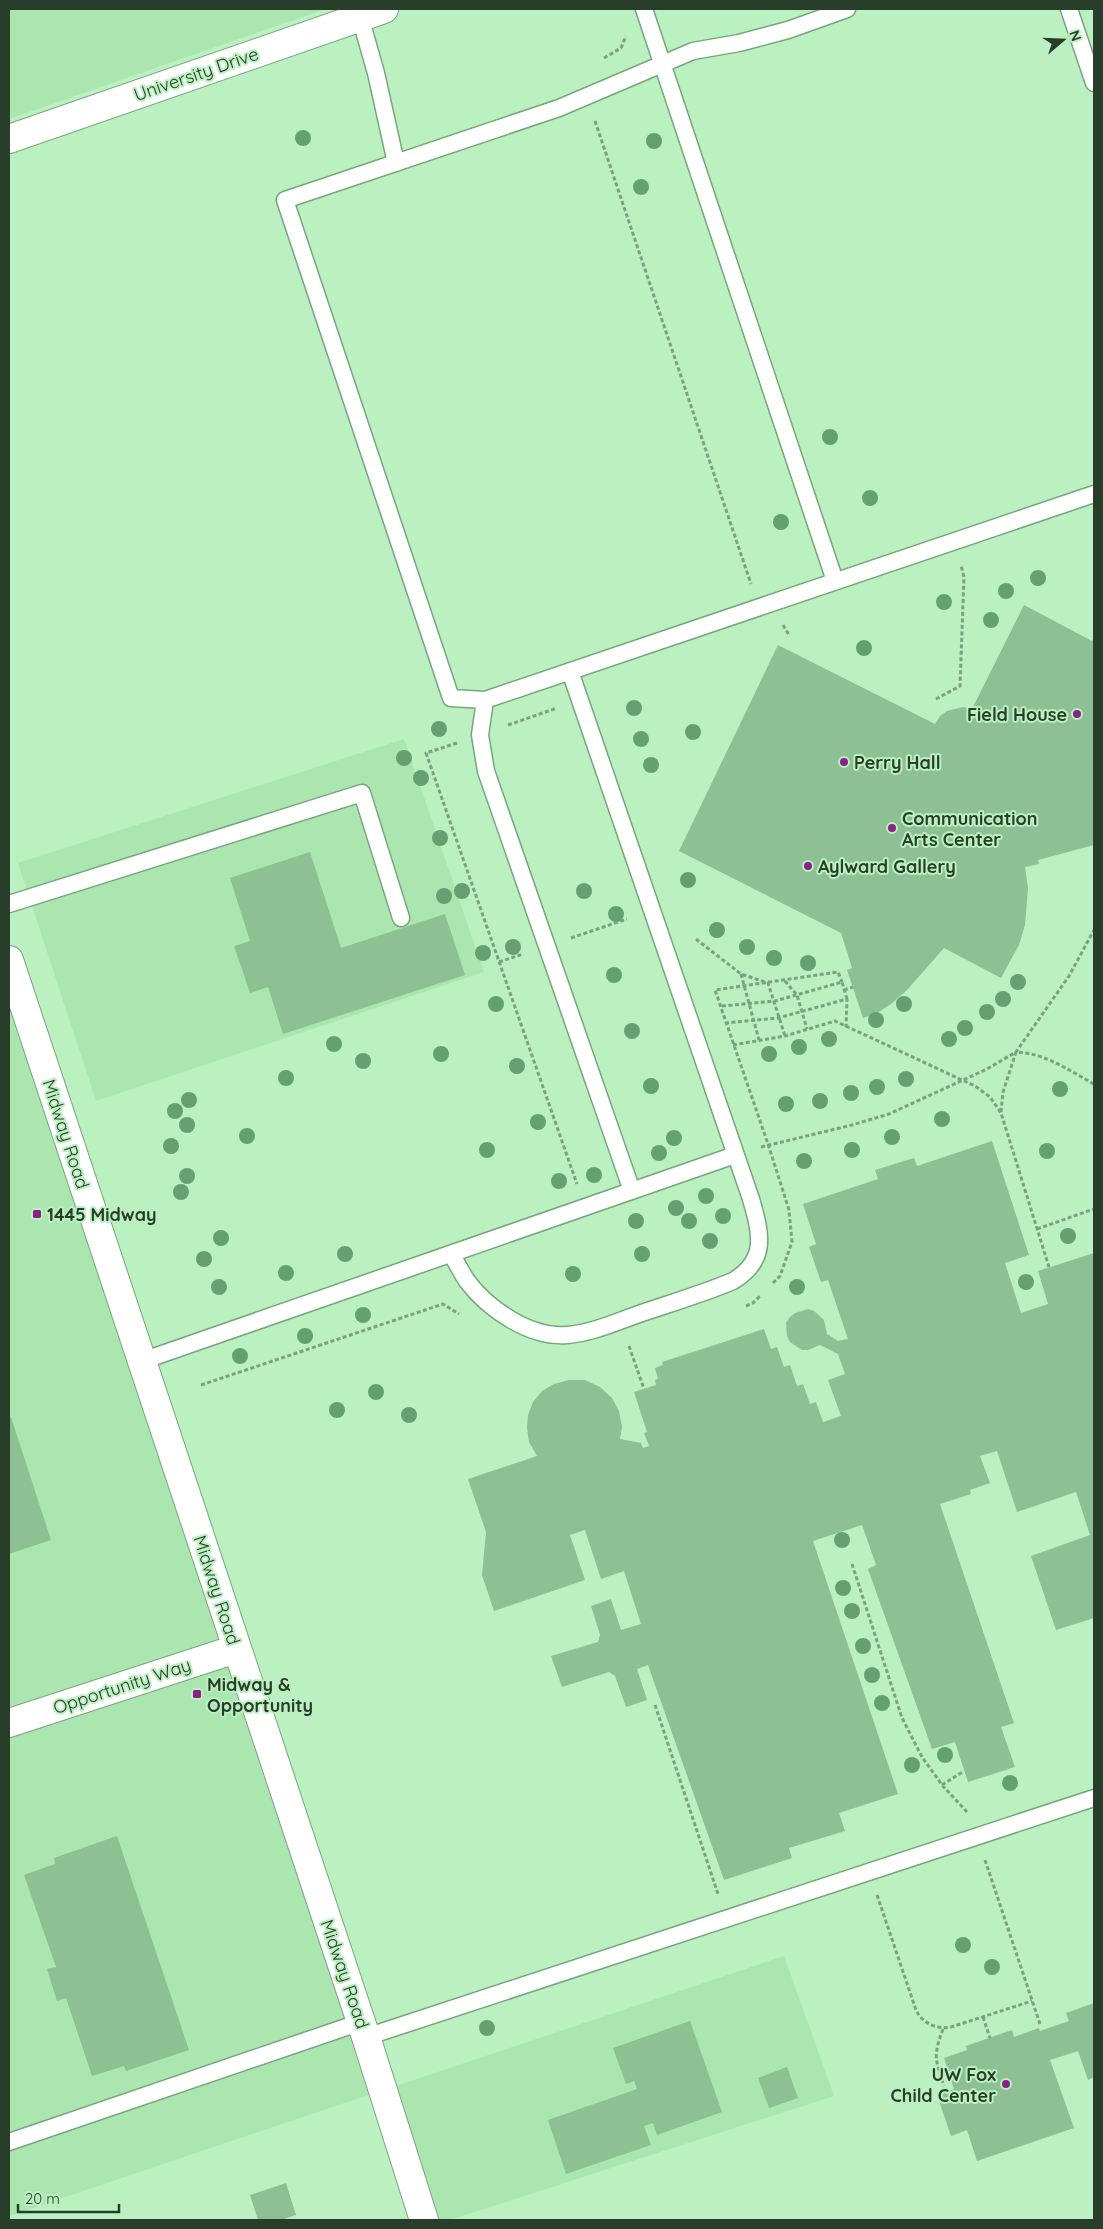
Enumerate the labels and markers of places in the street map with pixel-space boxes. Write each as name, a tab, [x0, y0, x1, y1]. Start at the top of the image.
place label: Field House	[967, 703, 1067, 726]
marker: Field House	[1071, 708, 1083, 720]
place label: Perry Hall	[854, 751, 941, 774]
marker: Perry Hall	[838, 756, 850, 768]
place label: Communication Arts Center	[902, 807, 1038, 851]
marker: Communication Arts Center	[886, 822, 898, 834]
place label: Aylward Gallery	[818, 855, 956, 878]
marker: Aylward Gallery	[802, 860, 814, 872]
place label: 1445 Midway	[47, 1203, 157, 1226]
marker: 1445 Midway	[31, 1208, 43, 1220]
place label: Midway & Opportunity	[207, 1673, 313, 1717]
marker: Midway & Opportunity	[191, 1688, 203, 1700]
place label: UW Fox Child Center	[891, 2063, 996, 2107]
marker: UW Fox Child Center	[1000, 2078, 1012, 2090]

